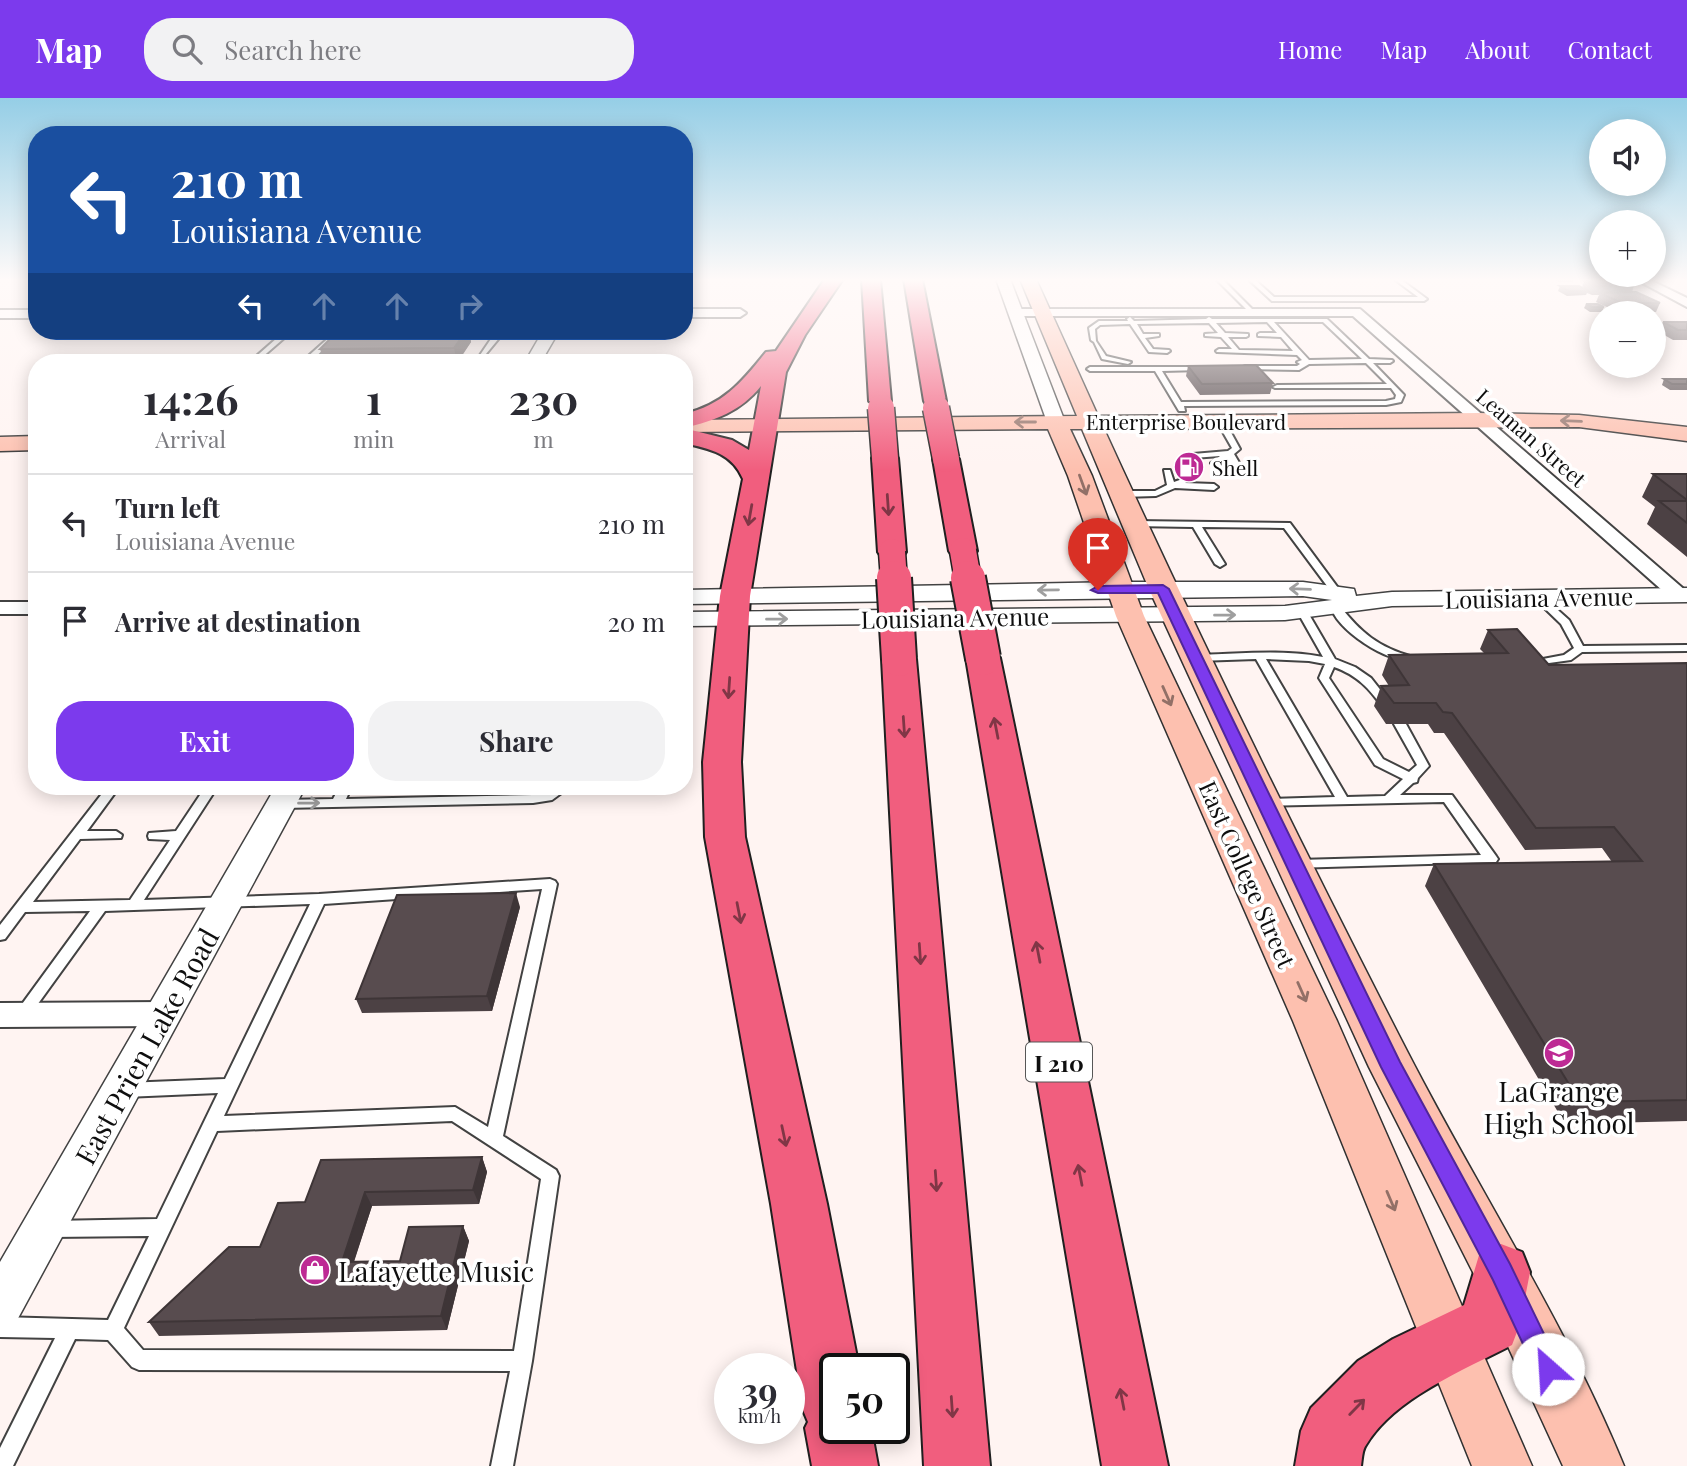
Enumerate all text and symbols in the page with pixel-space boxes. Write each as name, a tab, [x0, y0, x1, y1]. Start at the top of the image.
search box	[144, 18, 634, 81]
text: Map	[35, 27, 102, 71]
icon: search	[168, 30, 206, 68]
text: Search here	[224, 32, 362, 67]
text: Home	[1278, 33, 1342, 65]
text: Map	[1380, 33, 1427, 65]
text: About	[1465, 33, 1529, 65]
text: Contact	[1567, 33, 1652, 65]
map controls	[1589, 119, 1666, 378]
button: sound	[1589, 119, 1666, 196]
text: 210 m	[171, 145, 303, 210]
icon: left	[56, 154, 147, 245]
text: Louisiana Avenue	[171, 208, 422, 251]
button: +	[1589, 210, 1666, 287]
icon: left	[232, 287, 270, 325]
icon: ahead	[305, 287, 343, 325]
icon: ahead	[378, 287, 416, 325]
icon: right	[451, 287, 489, 325]
button: −	[1589, 301, 1666, 378]
text: 14:26	[143, 370, 239, 426]
text: 1	[366, 370, 382, 426]
text: 230	[509, 370, 578, 426]
street label: Leaman Street	[1471, 382, 1593, 493]
street label: Enterprise Boulevard	[1086, 407, 1286, 435]
one-way arrow	[1559, 414, 1582, 427]
one-way arrow	[1013, 415, 1036, 429]
text: Arrival	[155, 423, 226, 454]
text: min	[353, 423, 394, 454]
text: m	[533, 423, 554, 454]
fuel station icon: Shell	[1172, 450, 1206, 484]
place label: Shell	[1212, 453, 1258, 481]
one-way arrow	[1077, 473, 1090, 495]
text: Turn left	[115, 490, 220, 525]
one-way arrow	[882, 493, 895, 516]
one-way arrow	[743, 503, 757, 526]
icon: left	[56, 504, 94, 542]
text: 210 m	[598, 506, 665, 541]
pin	[1068, 518, 1128, 590]
text: Louisiana Avenue	[115, 525, 295, 556]
icon: arrive	[1079, 529, 1117, 567]
street label: Louisiana Avenue	[1445, 579, 1633, 615]
one-way arrow	[1288, 583, 1311, 596]
one-way arrow	[1036, 584, 1059, 597]
street label: Louisiana Avenue	[861, 599, 1049, 635]
icon: arrive	[56, 602, 94, 640]
text: Arrive at destination	[115, 604, 361, 639]
text: 20 m	[607, 604, 665, 639]
one-way arrow	[1213, 608, 1236, 621]
one-way arrow	[765, 612, 788, 626]
one-way arrow	[722, 676, 735, 698]
one-way arrow	[1161, 685, 1174, 706]
button: Exit	[56, 701, 354, 781]
button: Share	[368, 701, 665, 781]
one-way arrow	[898, 715, 911, 737]
one-way arrow	[989, 717, 1002, 740]
street label: East College Street	[1192, 775, 1304, 973]
one-way arrow	[298, 796, 321, 810]
one-way arrow	[733, 901, 747, 924]
street label: East Prien Lake Road	[66, 921, 226, 1171]
one-way arrow	[1031, 941, 1044, 964]
one-way arrow	[914, 942, 927, 964]
one-way arrow	[1296, 981, 1309, 1002]
school or university icon: LaGrange High School	[1542, 1036, 1576, 1070]
road number: I 210	[1026, 1043, 1092, 1082]
place label: LaGrange High School	[1483, 1072, 1635, 1141]
one-way arrow	[778, 1124, 792, 1147]
one-way arrow	[1073, 1164, 1086, 1187]
one-way arrow	[930, 1169, 943, 1192]
one-way arrow	[1385, 1190, 1398, 1212]
place label: Lafayette Music	[338, 1252, 534, 1289]
shop icon: Lafayette Music	[298, 1253, 332, 1287]
position arrow	[1511, 1332, 1585, 1406]
speed limit sign: 50	[819, 1353, 910, 1444]
text: 39	[741, 1366, 778, 1413]
one-way arrow	[1115, 1388, 1128, 1411]
one-way arrow	[946, 1396, 959, 1419]
one-way arrow	[1348, 1399, 1365, 1416]
text: km/h	[738, 1404, 781, 1428]

